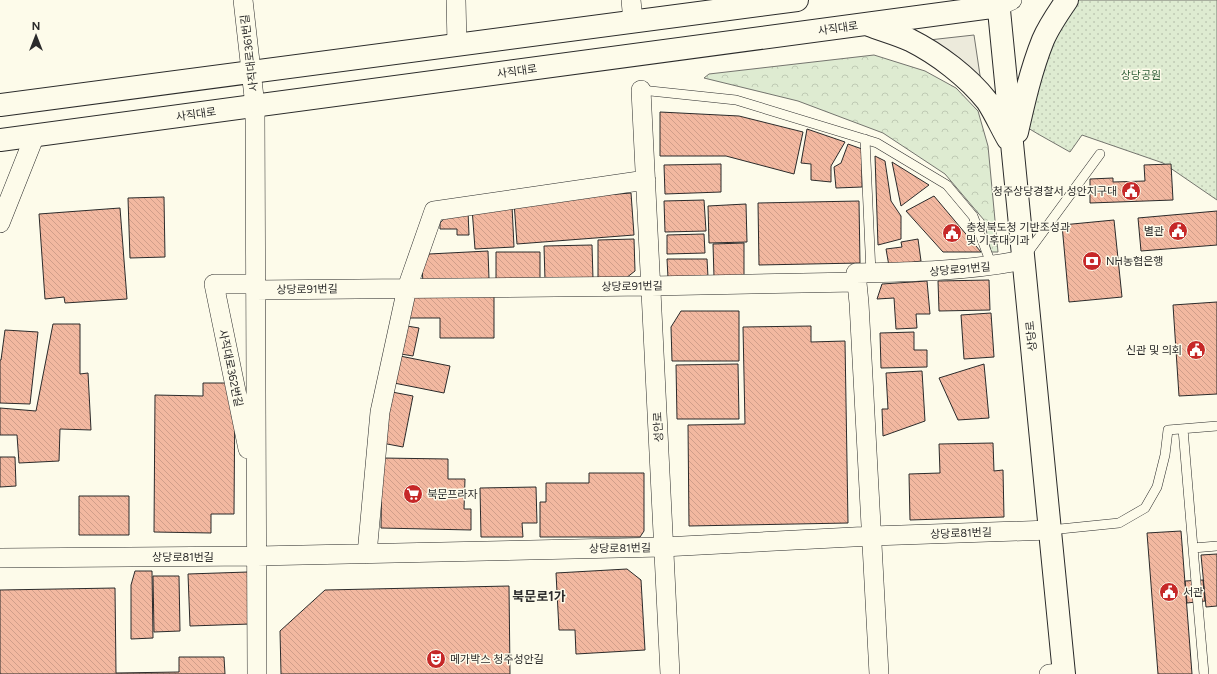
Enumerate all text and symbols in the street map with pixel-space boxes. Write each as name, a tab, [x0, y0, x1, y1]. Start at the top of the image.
street label: 사직대로361번길	[238, 14, 261, 92]
north arrow	[16, 16, 56, 56]
street label: 사직대로	[817, 19, 859, 38]
text: N	[32, 20, 40, 33]
street label: 사직대로	[496, 62, 538, 81]
park label: 상당공원	[1121, 69, 1161, 82]
street label: 사직대로	[175, 105, 217, 124]
public building icon: 청주상당경찰서 성안지구대	[1120, 180, 1142, 202]
place label: 청주상당경찰서 성안지구대	[993, 185, 1117, 198]
public building icon: 별관	[1167, 220, 1189, 242]
place label: 충청북도청 기반조성과 및 기후대기과	[966, 221, 1070, 247]
public building icon: 충청북도청 기반조성과 및 기후대기과	[941, 222, 963, 244]
place label: 별관	[1144, 225, 1164, 238]
bank icon: NH농협은행	[1081, 250, 1103, 272]
place label: NH농협은행	[1106, 255, 1163, 268]
street label: 상당로91번길	[929, 260, 991, 279]
street label: 상당로91번길	[601, 279, 663, 294]
street label: 상당로91번길	[276, 282, 338, 297]
street label: 상당로	[1023, 320, 1040, 352]
street label: 사직대로362번길	[216, 328, 245, 408]
public building icon: 신관 및 의회	[1185, 339, 1207, 361]
place label: 신관 및 의회	[1126, 344, 1182, 357]
street label: 성안로	[651, 411, 666, 442]
supermarket icon: 북문프라자	[402, 483, 424, 505]
place label: 북문프라자	[427, 488, 478, 501]
street label: 상당로81번길	[930, 526, 992, 541]
street label: 상당로81번길	[589, 541, 651, 556]
street label: 상당로81번길	[152, 551, 214, 564]
public building icon: 서관	[1158, 581, 1180, 603]
place label: 서관	[1183, 586, 1203, 599]
district label: 북문로1가	[512, 589, 566, 604]
theatre icon: 메가박스 청주성안길	[425, 648, 447, 670]
place label: 메가박스 청주성안길	[450, 653, 544, 666]

